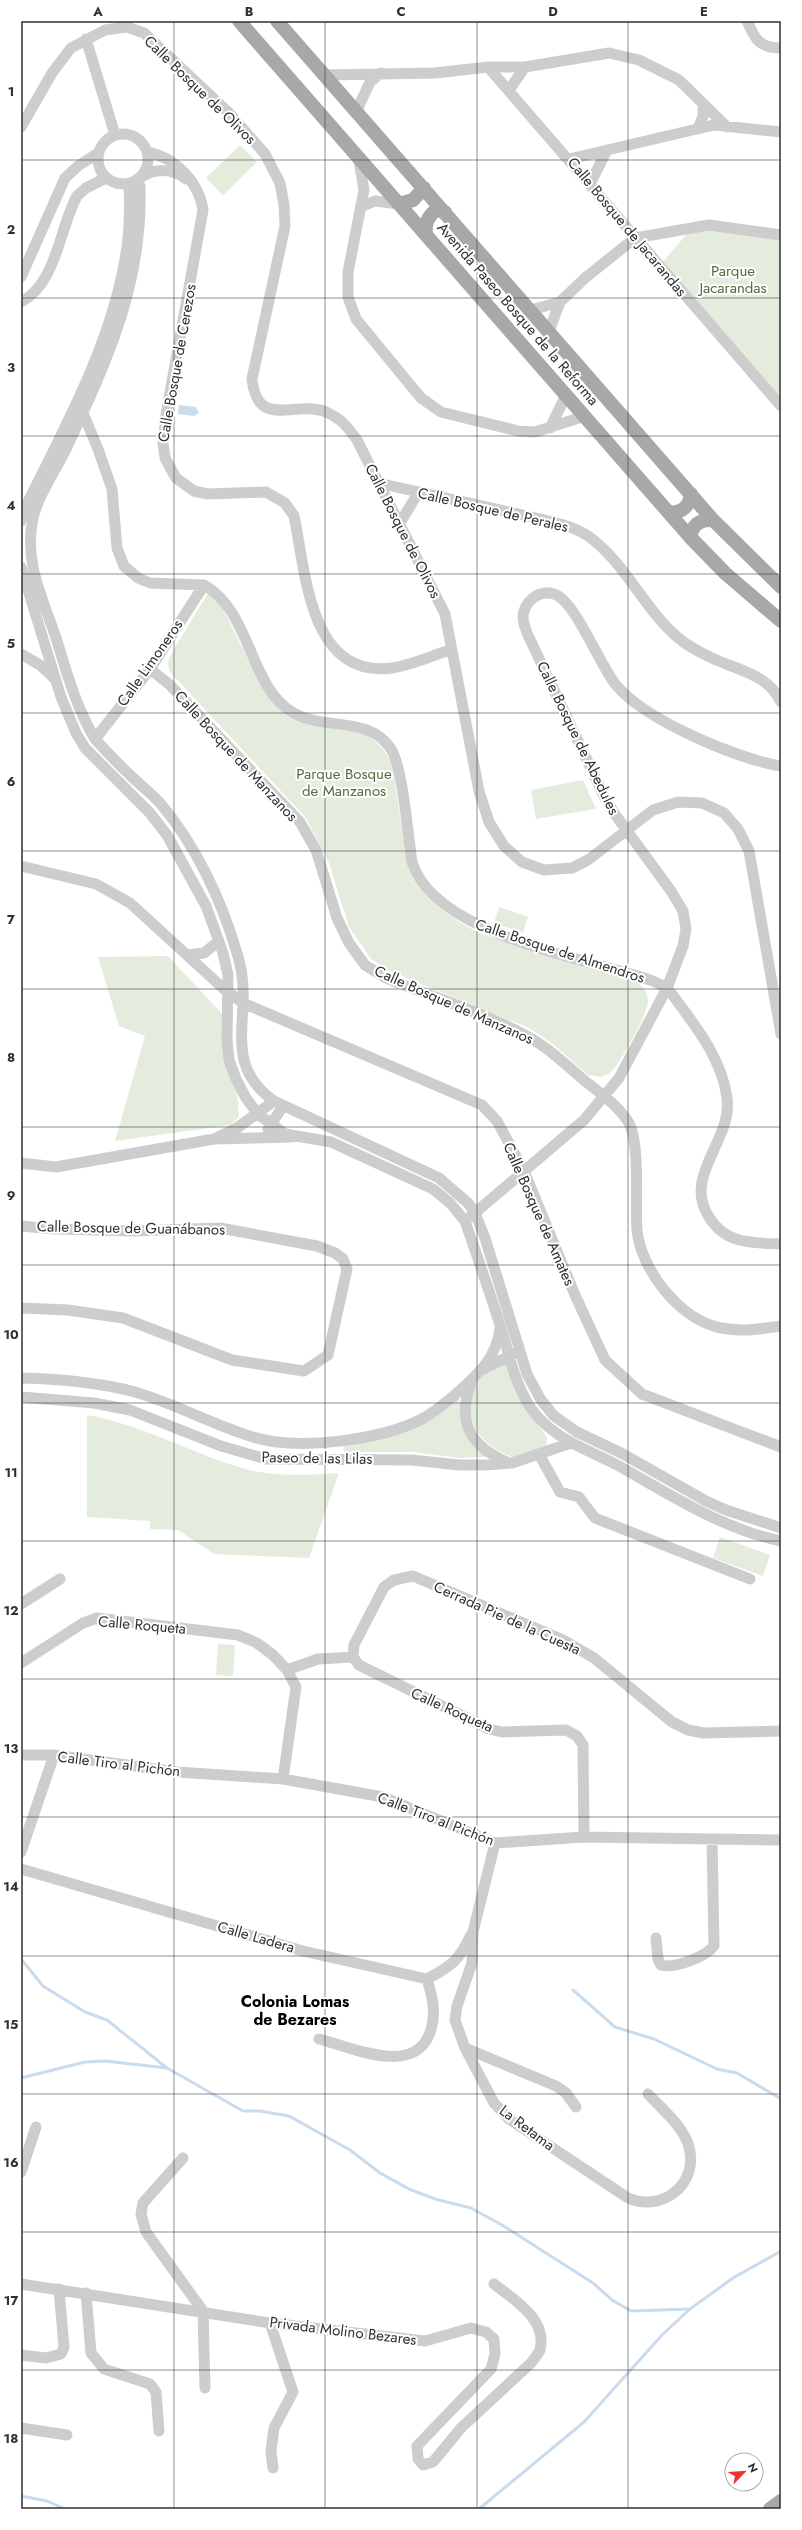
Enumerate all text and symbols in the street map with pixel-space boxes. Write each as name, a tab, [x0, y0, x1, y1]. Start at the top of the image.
text: A	[92, 2, 103, 21]
text: B	[245, 2, 254, 21]
text: C	[396, 2, 406, 21]
text: D	[548, 2, 558, 21]
text: E	[700, 2, 708, 21]
street label: Calle Bosque de Olivos	[139, 31, 261, 149]
text: 1	[8, 82, 14, 101]
street label: Calle Bosque de Jacarandas	[562, 153, 692, 301]
street label: Avenida Paseo Bosque de la Reforma	[432, 217, 604, 411]
text: 2	[7, 220, 15, 239]
park label: Parque Jacarandas	[697, 260, 767, 299]
street label: Calle Bosque de Cerezos	[152, 282, 202, 444]
text: 3	[7, 358, 15, 377]
street label: Calle Bosque de Olivos	[359, 460, 447, 602]
street label: Calle Bosque de Perales	[416, 482, 570, 538]
text: 4	[6, 496, 16, 515]
street label: Calle Limoneros	[112, 615, 188, 711]
text: 5	[7, 634, 15, 653]
street label: Calle Bosque de Abedules	[531, 657, 625, 819]
street label: Calle Bosque de Manzanos	[169, 686, 303, 826]
park label: Parque Bosque de Manzanos	[296, 763, 392, 802]
text: 6	[7, 772, 16, 791]
text: 7	[7, 910, 15, 929]
street label: Calle Bosque de Almendros	[472, 913, 648, 989]
street label: Calle Bosque de Manzanos	[371, 960, 537, 1050]
text: 8	[7, 1048, 15, 1067]
street label: Calle Bosque de Amates	[497, 1139, 581, 1289]
text: 9	[7, 1186, 16, 1205]
street label: Calle Bosque de Guanábanos	[37, 1215, 225, 1241]
text: 10	[3, 1325, 19, 1344]
street label: Paseo de las Lilas	[261, 1446, 373, 1470]
text: 11	[4, 1463, 18, 1482]
street label: Cerrada Pie de la Cuesta	[430, 1576, 584, 1660]
text: 12	[3, 1601, 19, 1620]
street label: Calle Roqueta	[97, 1610, 187, 1640]
street label: Calle Roqueta	[407, 1682, 497, 1738]
text: 13	[4, 1739, 18, 1758]
street label: Calle Tiro al Pichón	[56, 1746, 182, 1782]
street label: Calle Tiro al Pichón	[374, 1787, 498, 1851]
text: 14	[3, 1877, 19, 1896]
street label: Calle Ladera	[215, 1916, 297, 1958]
district label: Colonia Lomas de Bezares	[241, 1990, 349, 2031]
text: 15	[3, 2015, 19, 2034]
street label: La Retama	[495, 2100, 559, 2156]
text: 16	[3, 2153, 19, 2172]
text: 17	[4, 2291, 18, 2310]
street label: Privada Molino Bezares	[268, 2311, 418, 2351]
text: 18	[4, 2429, 18, 2448]
north arrow	[724, 2452, 764, 2492]
text: N	[744, 2460, 762, 2475]

